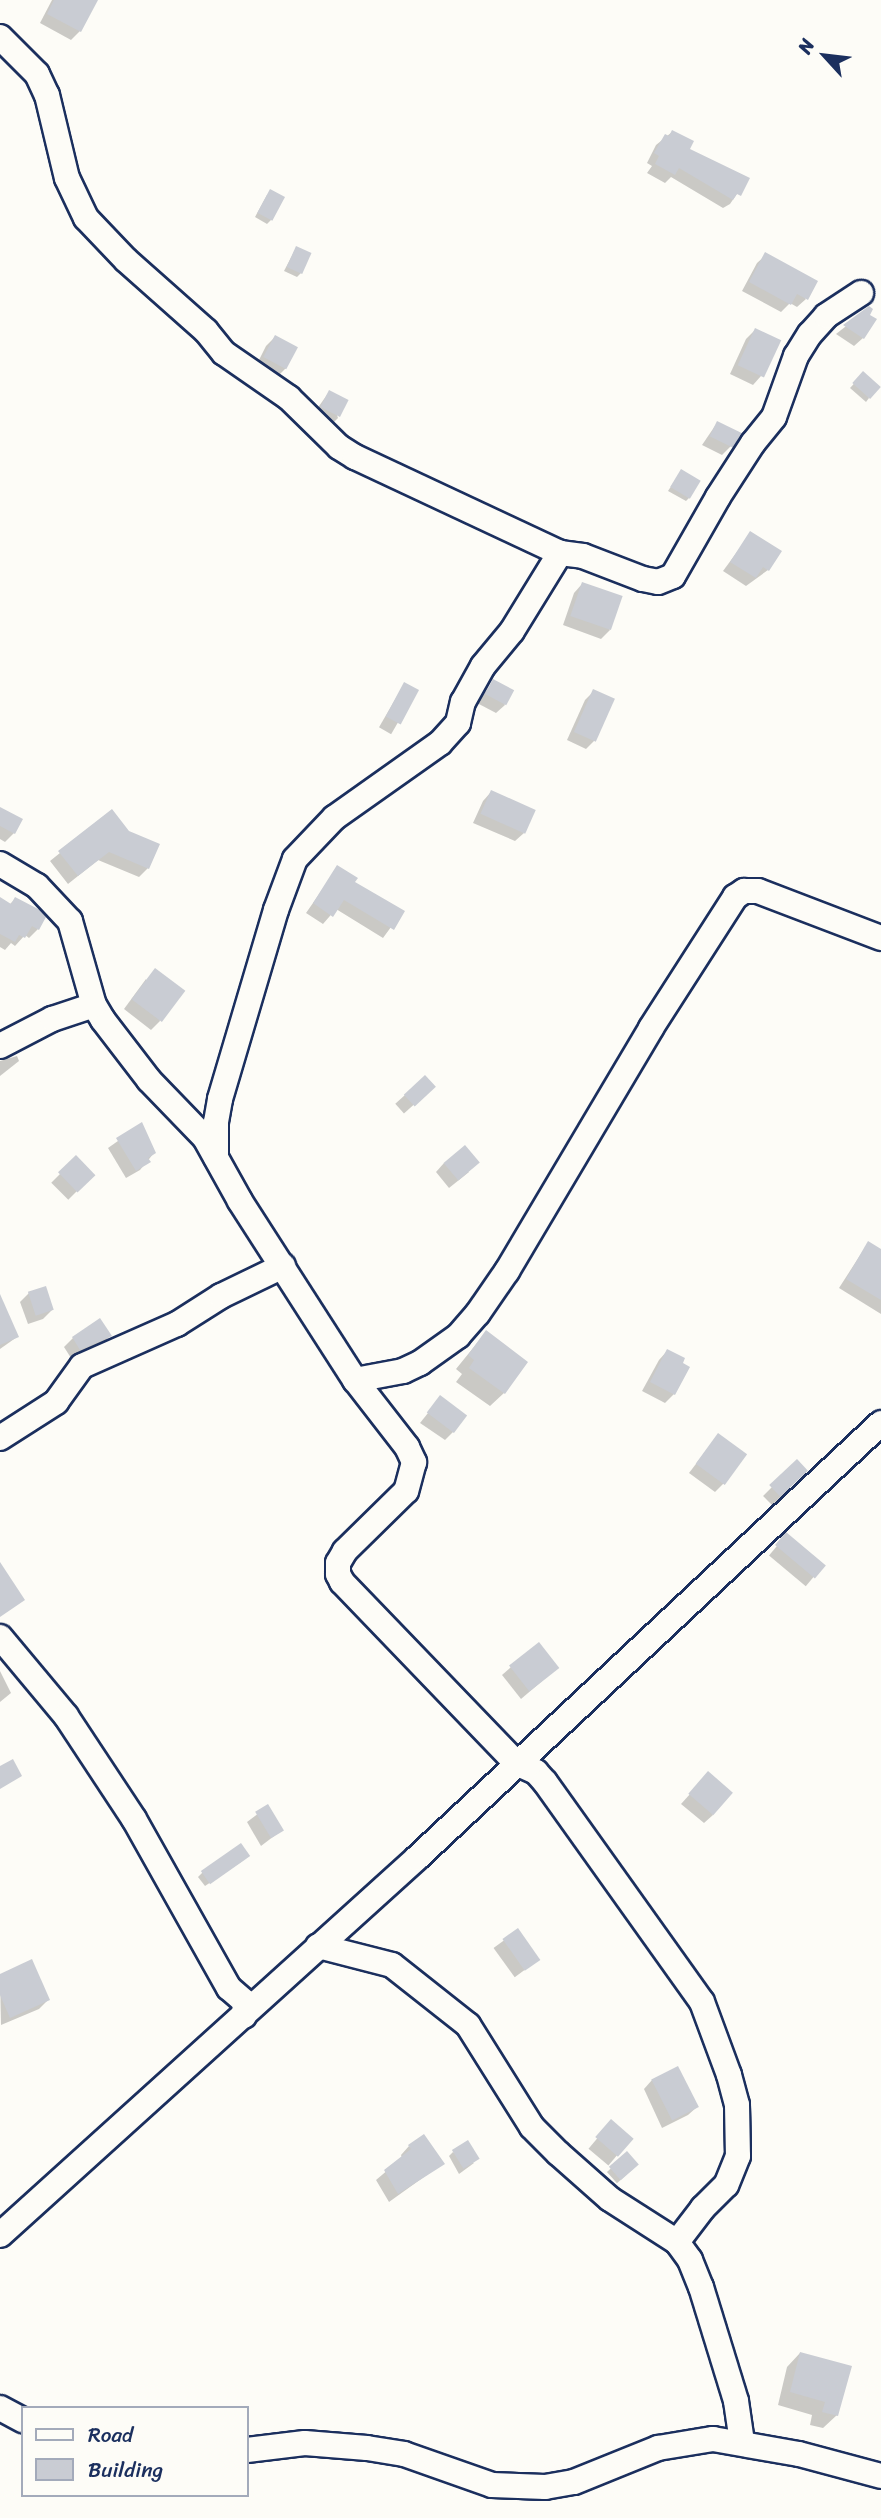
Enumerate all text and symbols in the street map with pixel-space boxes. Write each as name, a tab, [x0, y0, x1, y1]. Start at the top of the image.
north arrow	[790, 21, 860, 91]
text: N	[788, 33, 824, 60]
legend	[21, 2406, 248, 2497]
text: Road	[88, 2416, 133, 2454]
text: Building	[88, 2451, 163, 2489]

